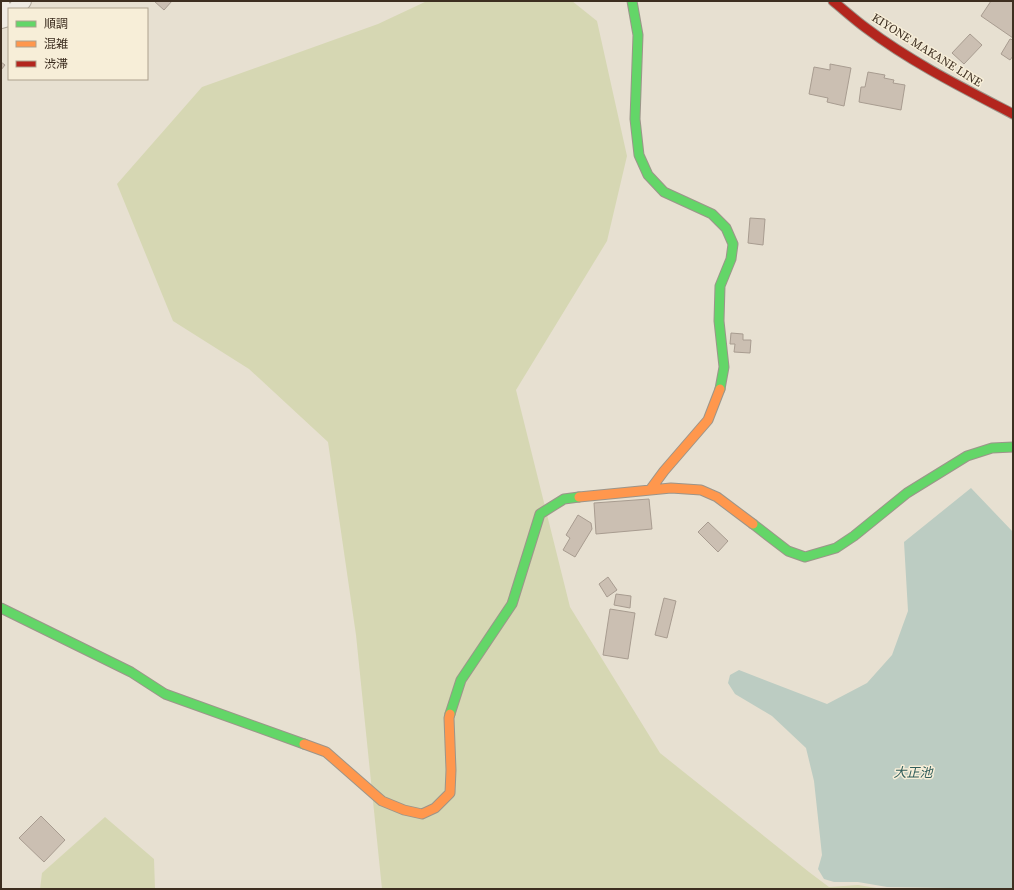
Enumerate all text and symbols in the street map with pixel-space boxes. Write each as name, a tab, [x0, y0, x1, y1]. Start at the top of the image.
legend	[8, 8, 148, 80]
street label: KIYONE MAKANE LINE	[869, 10, 985, 90]
text: 順調	[44, 16, 68, 32]
text: 混雑	[44, 36, 68, 52]
text: 渋滞	[44, 56, 68, 72]
water label: 大正池	[893, 764, 934, 781]

